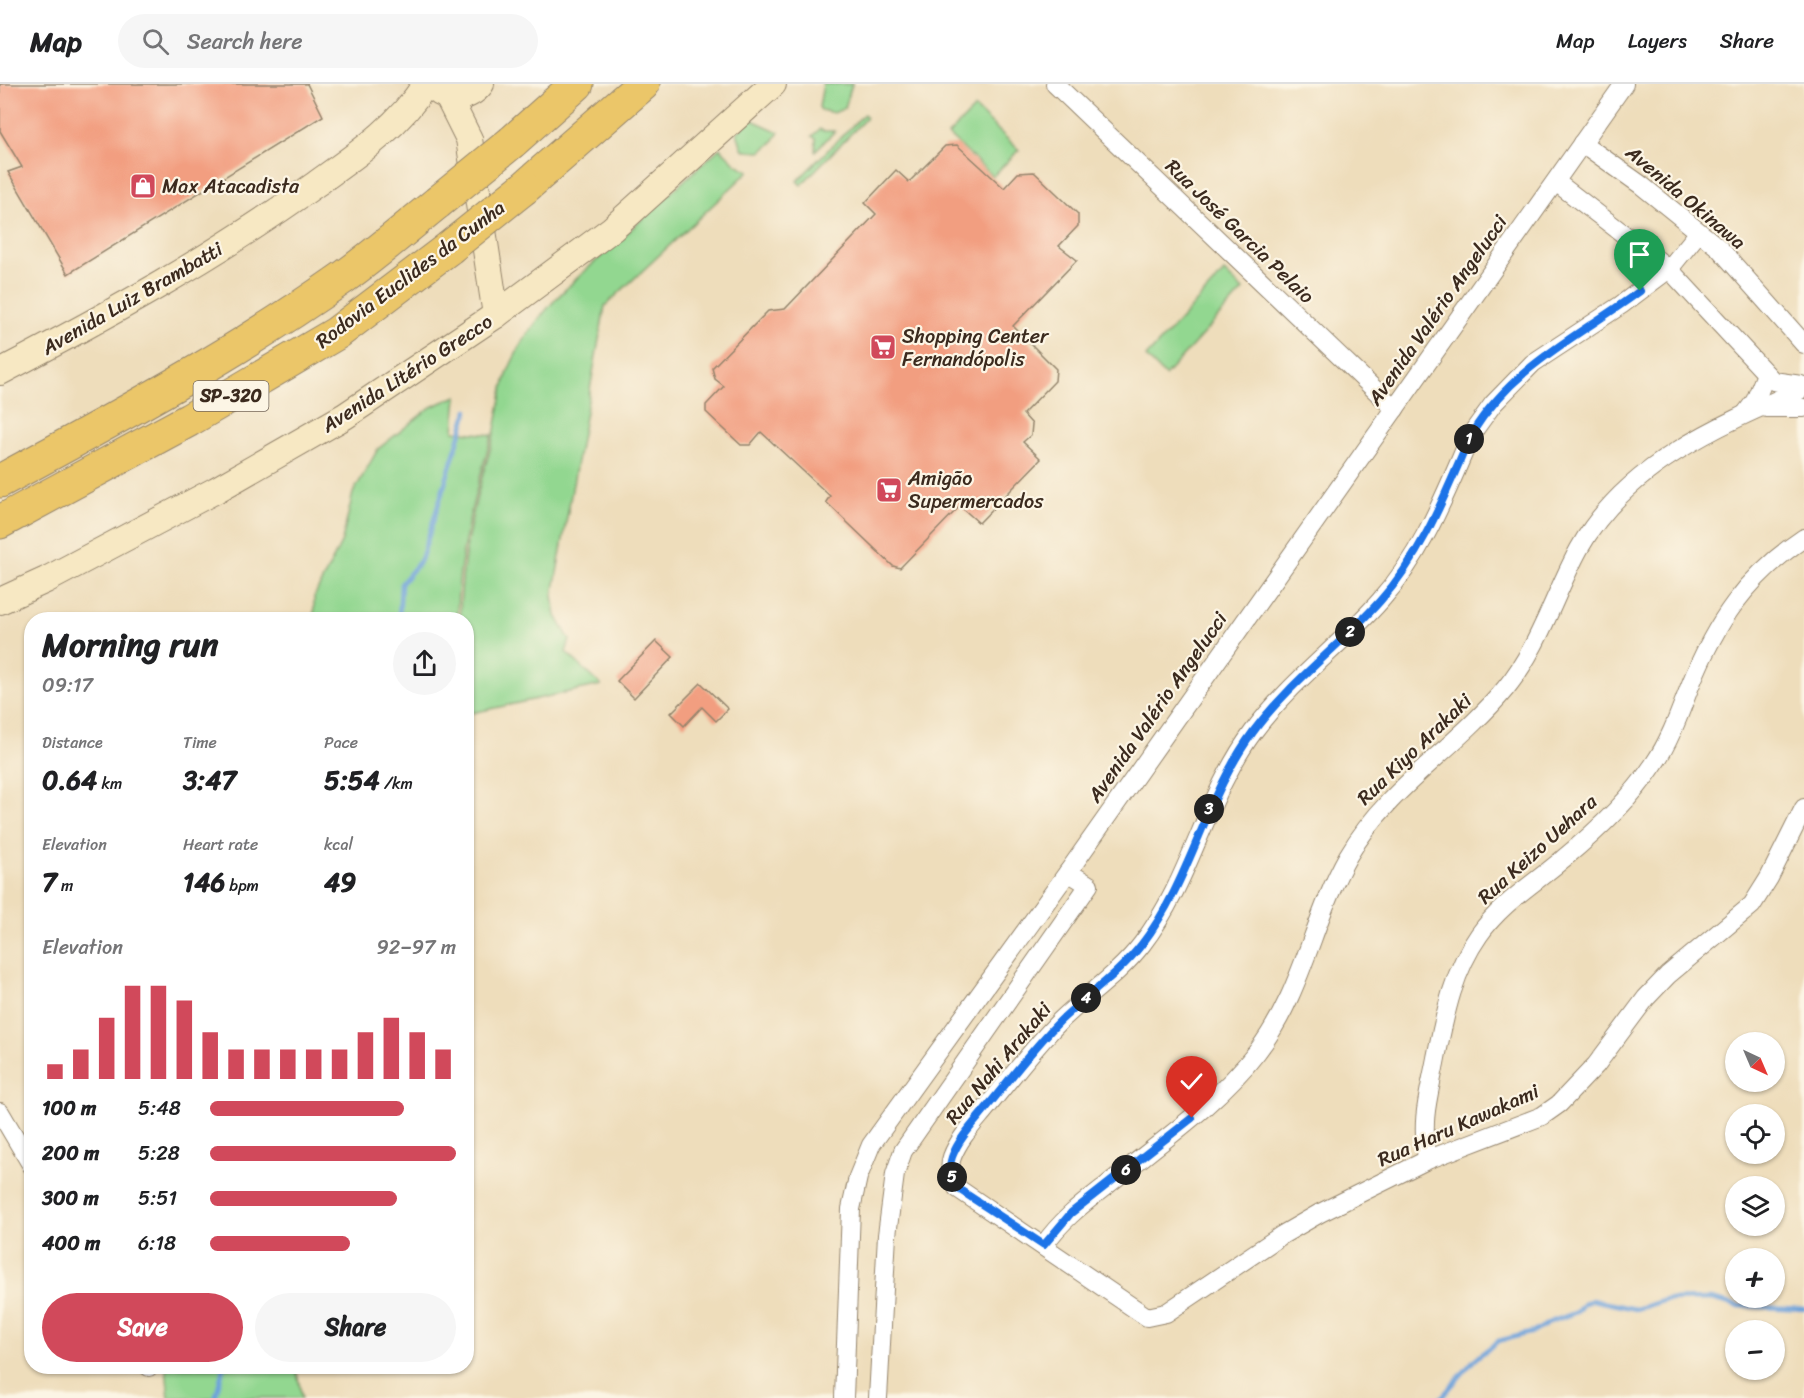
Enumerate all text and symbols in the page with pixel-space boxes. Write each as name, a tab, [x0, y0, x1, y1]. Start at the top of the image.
search box	[118, 14, 538, 68]
text: Map	[30, 17, 82, 66]
text: Search here	[187, 22, 303, 61]
text: Map	[1556, 22, 1595, 60]
text: Layers	[1628, 22, 1687, 60]
text: Share	[1720, 22, 1774, 60]
icon: search	[139, 25, 172, 58]
street label: Avenida Okinawa	[1617, 136, 1754, 259]
street label: Rua José Garcia Pelaio	[1157, 150, 1323, 312]
place label: Max Atacadista	[162, 169, 300, 204]
shop icon: Max Atacadista	[128, 171, 158, 201]
street label: Rodovia Euclides da Cunha	[308, 191, 513, 358]
street label: Avenida Valério Angelucci	[1358, 207, 1517, 414]
pin	[1614, 229, 1665, 291]
street label: Avenida Luiz Brambatti	[34, 231, 231, 365]
icon: arrive	[1623, 238, 1656, 271]
street label: Avenida Litério Grecco	[314, 305, 500, 443]
place label: Shopping Center Fernandópolis	[902, 319, 1050, 377]
supermarket icon: Shopping Center Fernandópolis	[868, 332, 898, 362]
road number: SP-320	[194, 381, 268, 411]
pin: 1	[1454, 424, 1484, 454]
text: 1	[1466, 424, 1472, 453]
place label: Amigão Supermercados	[907, 461, 1044, 519]
supermarket icon: Amigão Supermercados	[874, 475, 904, 505]
street label: Avenida Valério Angelucci	[1078, 604, 1237, 811]
text: Morning run	[42, 616, 218, 674]
pin: 2	[1335, 617, 1365, 647]
text: 2	[1345, 617, 1355, 646]
button: share	[393, 632, 456, 695]
text: 09:17	[42, 668, 93, 703]
street label: Rua Kiyo Arakaki	[1348, 684, 1481, 814]
text: Distance	[42, 728, 103, 757]
text: Time	[183, 728, 217, 757]
text: Pace	[324, 728, 358, 757]
text: 0.64	[42, 757, 97, 803]
text: 3:47	[183, 757, 236, 803]
text: 5:54	[324, 757, 380, 803]
text: km	[97, 769, 122, 798]
text: /km	[380, 769, 413, 798]
street label: Rua Keizo Uehara	[1469, 785, 1606, 913]
pin: 3	[1194, 794, 1224, 824]
text: 3	[1205, 794, 1213, 823]
text: Elevation	[42, 830, 107, 859]
text: Heart rate	[183, 830, 258, 859]
text: kcal	[324, 830, 353, 859]
text: 7	[42, 859, 57, 905]
text: 146	[183, 859, 225, 905]
text: 49	[324, 859, 356, 905]
text: m	[57, 871, 73, 900]
text: bpm	[225, 871, 259, 900]
text: Elevation	[42, 930, 123, 965]
text: 92–97 m	[377, 930, 456, 965]
pin: 4	[1071, 983, 1101, 1013]
text: 4	[1081, 983, 1091, 1012]
street label: Rua Nahi Arakaki	[936, 993, 1061, 1133]
north arrow	[1725, 1032, 1785, 1092]
map controls	[1725, 1032, 1785, 1380]
pin	[1166, 1056, 1217, 1118]
icon: check	[1175, 1065, 1208, 1098]
street label: Rua Haru Kawakami	[1372, 1074, 1546, 1177]
text: 100 m	[42, 1091, 96, 1126]
text: 5:48	[138, 1091, 181, 1126]
button: locate	[1725, 1104, 1785, 1164]
text: 200 m	[42, 1136, 99, 1171]
text: 5:28	[138, 1136, 180, 1171]
pin: 6	[1111, 1155, 1141, 1185]
text: 6	[1121, 1155, 1131, 1184]
pin: 5	[937, 1162, 967, 1192]
text: 5	[947, 1162, 957, 1191]
button: layers	[1725, 1176, 1785, 1236]
text: 300 m	[42, 1181, 99, 1216]
text: 5:51	[138, 1181, 177, 1216]
text: 400 m	[42, 1226, 100, 1261]
text: 6:18	[138, 1226, 176, 1261]
button: +	[1725, 1248, 1785, 1308]
button: Save	[42, 1293, 243, 1362]
button: Share	[255, 1293, 456, 1362]
button: −	[1725, 1320, 1785, 1380]

